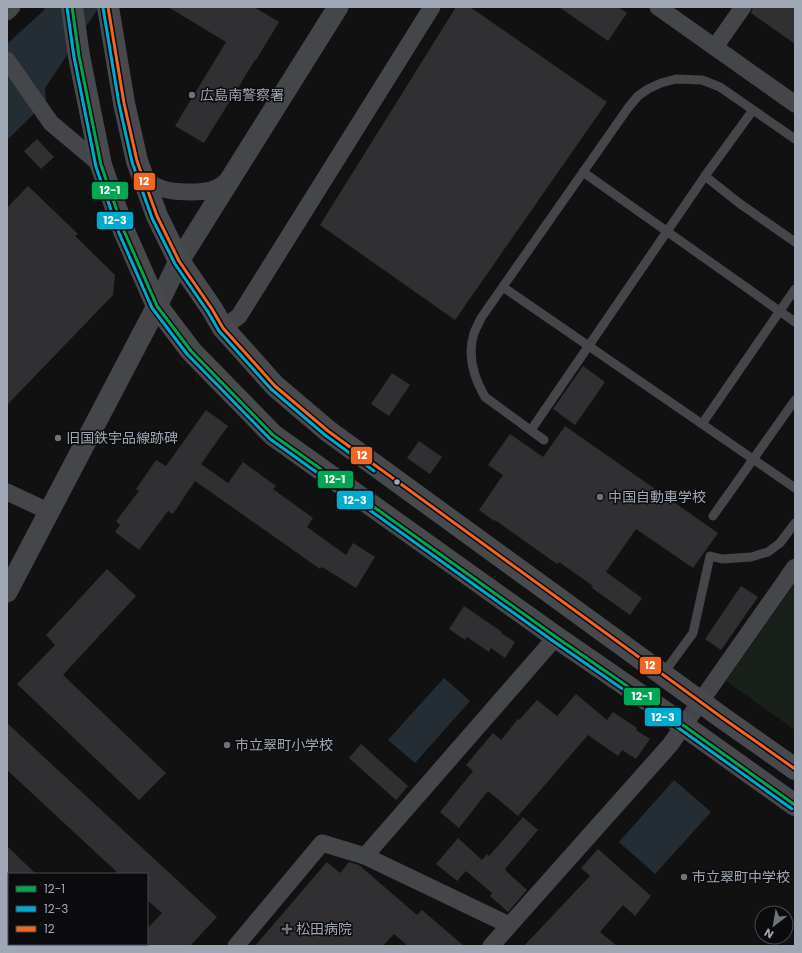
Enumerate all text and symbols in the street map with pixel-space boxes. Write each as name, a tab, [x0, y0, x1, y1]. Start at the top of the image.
place label: 広島南警察署	[200, 85, 284, 105]
marker: 広島南警察署	[187, 90, 197, 100]
line badge: 12	[133, 172, 156, 191]
text: 12	[139, 173, 149, 189]
line badge: 12-1	[91, 181, 129, 200]
text: 12-1	[100, 182, 120, 198]
line badge: 12-3	[96, 211, 134, 230]
text: 12-3	[103, 212, 127, 228]
place label: 旧国鉄宇品線跡碑	[66, 428, 178, 448]
marker: 旧国鉄宇品線跡碑	[53, 433, 63, 443]
line badge: 12	[350, 446, 373, 465]
text: 12	[357, 447, 367, 463]
line badge: 12-1	[317, 470, 354, 489]
text: 12-1	[325, 471, 345, 487]
unlabelled marker	[392, 477, 402, 487]
place label: 中国自動車学校	[608, 487, 706, 507]
line badge: 12-3	[336, 490, 374, 510]
text: 12-3	[343, 492, 367, 508]
marker: 中国自動車学校	[595, 492, 605, 502]
line badge: 12	[639, 656, 662, 675]
text: 12	[645, 657, 655, 673]
line badge: 12-1	[623, 687, 661, 706]
text: 12-1	[632, 688, 652, 704]
line badge: 12-3	[644, 707, 682, 727]
text: 12-3	[651, 709, 675, 725]
place label: 市立翠町小学校	[235, 735, 333, 755]
marker: 市立翠町小学校	[222, 740, 232, 750]
place label: 市立翠町中学校	[692, 867, 790, 887]
marker: 市立翠町中学校	[679, 872, 689, 882]
legend	[8, 873, 148, 945]
text: 12-1	[44, 880, 65, 897]
text: 12-3	[44, 900, 68, 917]
north arrow	[754, 905, 794, 945]
place label: 松田病院	[296, 919, 352, 939]
text: 12	[44, 920, 55, 937]
marker: 松田病院	[281, 923, 293, 935]
text: N	[761, 925, 777, 943]

